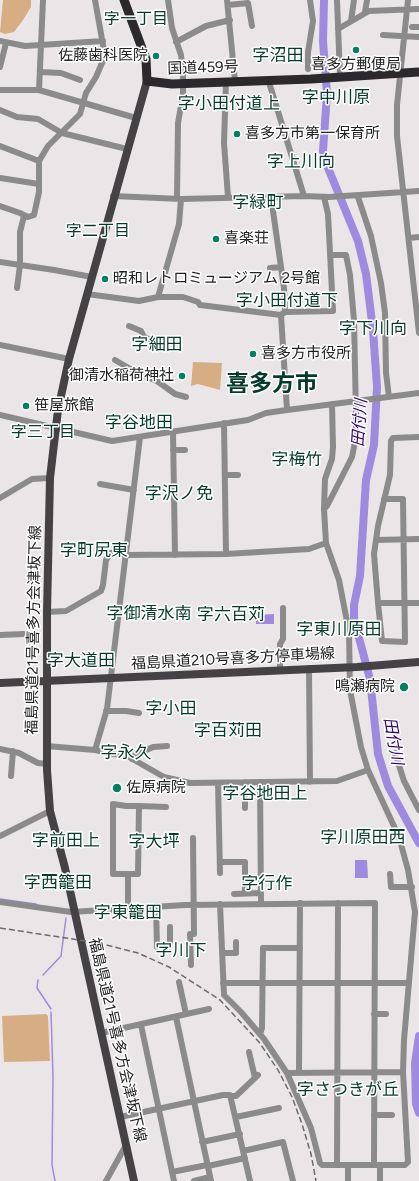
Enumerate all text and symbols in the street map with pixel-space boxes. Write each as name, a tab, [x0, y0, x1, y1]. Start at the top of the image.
district label: 字一丁目	[104, 9, 168, 29]
marker: 喜多方郵便局	[351, 45, 361, 55]
district label: 字沼田	[253, 46, 303, 66]
place label: 佐藤歯科医院	[58, 47, 148, 65]
marker: 佐藤歯科医院	[151, 51, 161, 61]
place label: 喜多方郵便局	[311, 56, 401, 74]
street label: 国道459号	[167, 58, 239, 78]
district label: 字中川原	[302, 88, 370, 108]
district label: 字小田付道上	[178, 94, 280, 114]
place label: 喜多方市第一保育所	[245, 125, 380, 143]
marker: 喜多方市第一保育所	[232, 129, 242, 139]
district label: 字上川向	[267, 152, 335, 172]
district label: 字緑町	[233, 193, 283, 213]
district label: 字二丁目	[66, 221, 130, 241]
place label: 喜楽荘	[224, 230, 269, 248]
marker: 喜楽荘	[211, 234, 221, 244]
place label: 昭和レトロミュージアム 2号館	[113, 270, 320, 288]
marker: 昭和レトロミュージアム 2号館	[100, 274, 110, 284]
district label: 字小田付道下	[236, 291, 338, 311]
district label: 字下川向	[339, 319, 407, 339]
district label: 字細田	[132, 335, 182, 355]
place label: 喜多方市役所	[261, 345, 351, 363]
marker: 喜多方市役所	[248, 349, 258, 359]
place label: 御清水稲荷神社	[69, 367, 174, 385]
district label: 喜多方市	[226, 370, 318, 398]
marker: 御清水稲荷神社	[177, 371, 187, 381]
place label: 笹屋旅館	[34, 397, 94, 415]
water label: 田付川	[349, 398, 371, 448]
marker: 笹屋旅館	[21, 401, 31, 411]
district label: 字谷地田	[105, 413, 173, 433]
district label: 字三丁目	[11, 422, 75, 442]
district label: 字梅竹	[272, 450, 322, 470]
district label: 字沢ノ免	[145, 484, 213, 504]
street label: 福島県道21号喜多方会津坂下線	[23, 525, 45, 735]
district label: 字町尻東	[60, 541, 128, 561]
district label: 字御清水南	[107, 604, 191, 624]
district label: 字六百苅	[197, 605, 265, 625]
district label: 字東川原田	[297, 620, 381, 640]
street label: 福島県道210号喜多方停車場線	[131, 645, 335, 673]
district label: 字大道田	[47, 651, 115, 671]
place label: 鳴瀬病院	[335, 678, 395, 696]
marker: 鳴瀬病院	[398, 681, 410, 693]
district label: 字小田	[146, 699, 196, 719]
water label: 田付川	[379, 716, 407, 766]
district label: 字百苅田	[194, 721, 262, 741]
district label: 字永久	[101, 743, 151, 763]
place label: 佐原病院	[126, 779, 186, 797]
marker: 佐原病院	[111, 782, 123, 794]
district label: 字谷地田上	[223, 784, 307, 804]
district label: 字川原田西	[321, 828, 405, 848]
district label: 字前田上	[32, 831, 100, 851]
district label: 字大坪	[129, 832, 179, 852]
district label: 字西籠田	[24, 873, 92, 893]
district label: 字行作	[242, 874, 292, 894]
district label: 字東籠田	[94, 903, 162, 923]
street label: 福島県道21号喜多方会津坂下線	[85, 936, 149, 1144]
district label: 字川下	[156, 941, 206, 961]
district label: 字さつきが丘	[297, 1080, 399, 1100]

